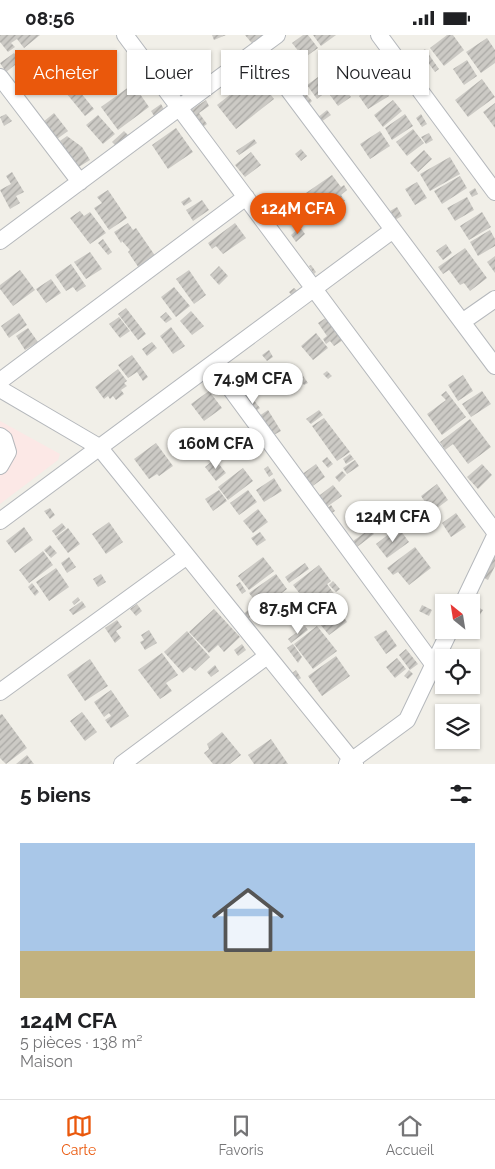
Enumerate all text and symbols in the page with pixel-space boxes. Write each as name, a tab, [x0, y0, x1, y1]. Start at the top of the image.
text: 08:56	[25, 7, 75, 29]
chip: Acheter	[15, 50, 117, 95]
chip: Louer	[127, 50, 211, 95]
chip: Filtres	[221, 50, 308, 95]
chip: Nouveau	[318, 50, 429, 95]
pin: 124M CFA	[246, 193, 350, 235]
text: 124M CFA	[261, 199, 335, 218]
pin: 74.9M CFA	[196, 363, 310, 405]
text: 74.9M CFA	[214, 369, 292, 388]
pin: 160M CFA	[164, 427, 268, 470]
text: 160M CFA	[178, 434, 254, 453]
pin: 124M CFA	[341, 501, 445, 543]
text: 124M CFA	[356, 507, 430, 526]
pin: 87.5M CFA	[241, 593, 355, 635]
north arrow	[435, 594, 480, 639]
map controls	[435, 594, 480, 749]
text: 87.5M CFA	[259, 599, 337, 618]
button: locate	[435, 649, 480, 694]
button: layers	[435, 704, 480, 749]
icon: filters	[447, 780, 475, 808]
text: 5 biens	[20, 782, 91, 807]
icon: home	[203, 875, 293, 965]
text: 124M CFA	[20, 1008, 117, 1033]
text: 5 pièces · 138 m²	[20, 1033, 142, 1052]
text: Maison	[20, 1052, 73, 1071]
tab: Carte	[61, 1112, 96, 1158]
tab: Favoris	[218, 1112, 263, 1158]
tab: Accueil	[386, 1112, 434, 1158]

